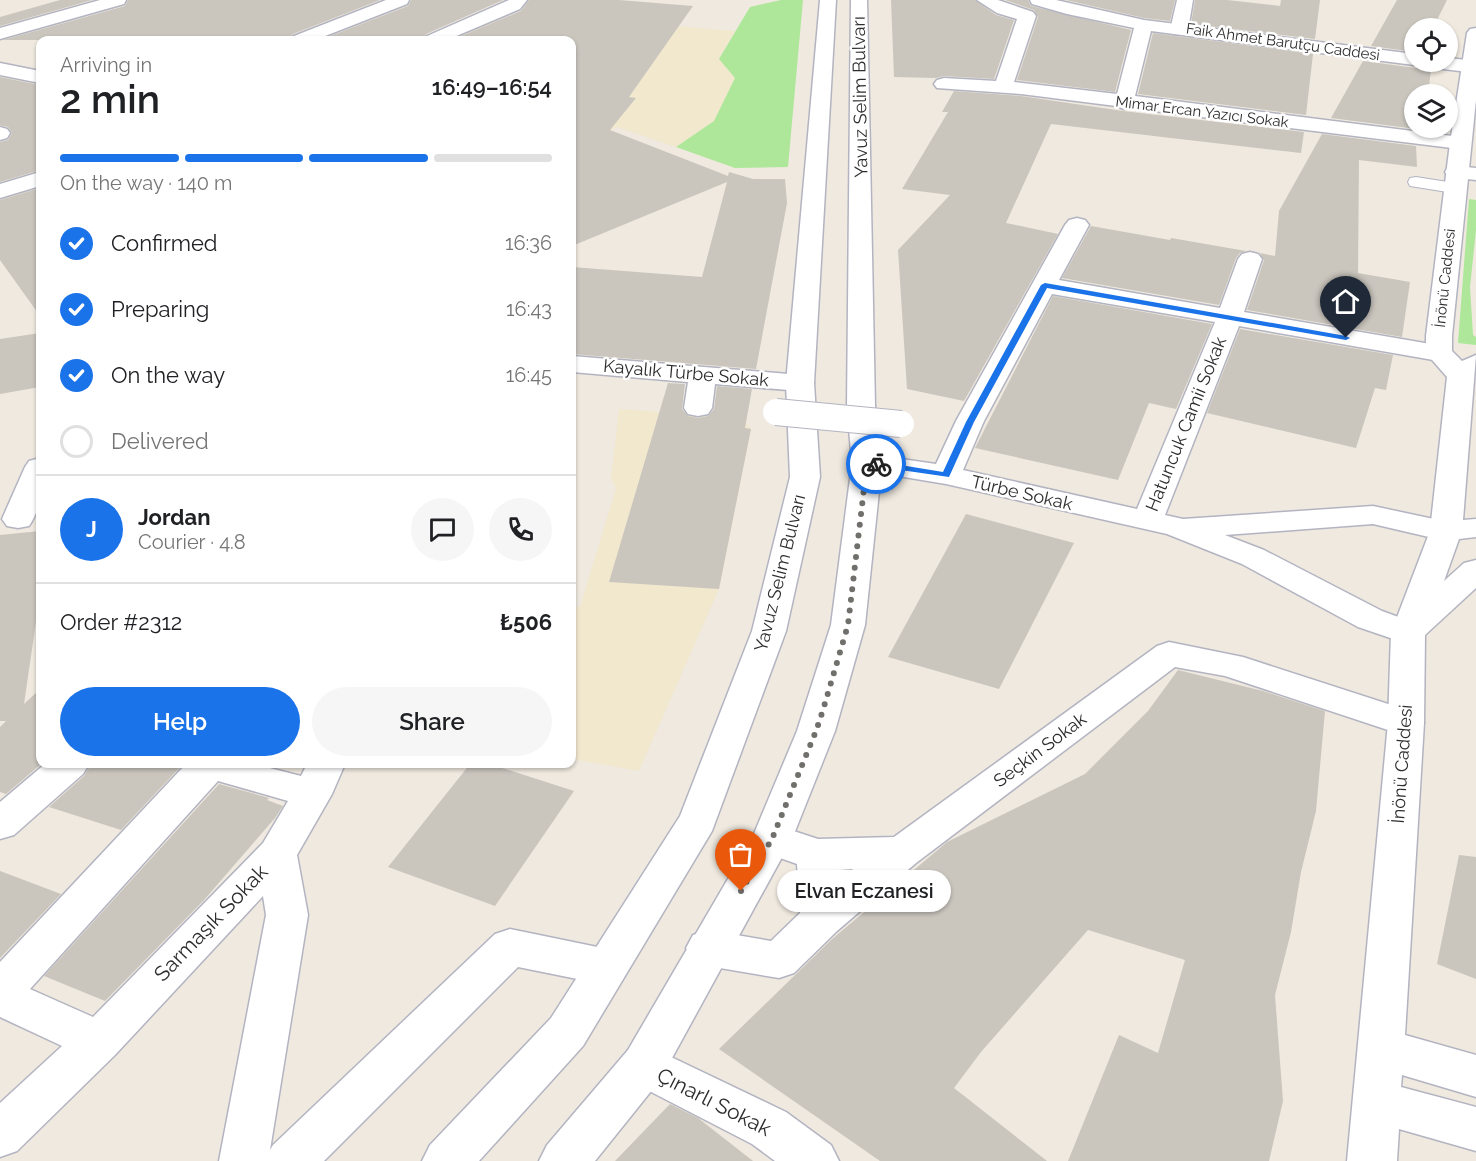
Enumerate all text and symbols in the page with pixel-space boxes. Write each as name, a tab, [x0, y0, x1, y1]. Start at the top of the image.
street label: Yavuz Selim Bulvarı	[848, 16, 871, 178]
map controls	[1404, 18, 1458, 138]
button: locate	[1404, 18, 1458, 72]
street label: Faik Ahmet Barutçu Caddesi	[1185, 19, 1381, 65]
text: Arriving in	[60, 53, 152, 77]
text: 16:49–16:54	[432, 74, 552, 100]
text: 2 min	[60, 76, 160, 122]
button: layers	[1404, 84, 1458, 138]
street label: Mimar Ercan Yazıcı Sokak	[1114, 92, 1290, 132]
text: On the way · 140 m	[60, 171, 232, 195]
icon: check	[60, 227, 93, 260]
street label: İnönü Caddesi	[1430, 228, 1459, 328]
text: Confirmed	[111, 230, 218, 256]
text: 16:36	[505, 231, 552, 255]
pin	[1320, 276, 1371, 338]
icon: home	[1329, 285, 1362, 318]
icon: check	[60, 293, 93, 326]
text: Preparing	[111, 296, 209, 322]
text: 16:43	[506, 297, 552, 321]
street label: Hatuncuk Camii Sokak	[1141, 333, 1230, 514]
street label: Kayalık Türbe Sokak	[602, 355, 770, 390]
icon: check	[60, 359, 93, 392]
text: On the way	[111, 362, 225, 388]
text: 16:45	[506, 363, 552, 387]
text: Delivered	[111, 428, 209, 454]
courier	[846, 434, 906, 494]
icon: bike	[860, 448, 893, 481]
street label: Türbe Sokak	[969, 471, 1075, 514]
street label: Yavuz Selim Bulvarı	[750, 492, 809, 654]
button: chat	[411, 498, 474, 561]
button: phone	[489, 498, 552, 561]
text: Jordan	[138, 504, 210, 530]
text: J	[86, 516, 97, 542]
text: Courier · 4.8	[138, 530, 246, 554]
text: Order #2312	[60, 609, 182, 635]
text: ₺506	[500, 609, 552, 635]
button: Help	[60, 687, 300, 756]
button: Share	[312, 687, 552, 756]
street label: İnönü Caddesi	[1387, 704, 1416, 824]
street label: Seçkin Sokak	[989, 708, 1090, 791]
pin	[715, 829, 766, 891]
icon: bag	[724, 838, 757, 871]
street label: Sarmaşık Sokak	[149, 859, 273, 986]
callout: Elvan Eczanesi	[777, 870, 951, 912]
text: Elvan Eczanesi	[794, 879, 934, 903]
street label: Çınarlı Sokak	[653, 1062, 775, 1141]

